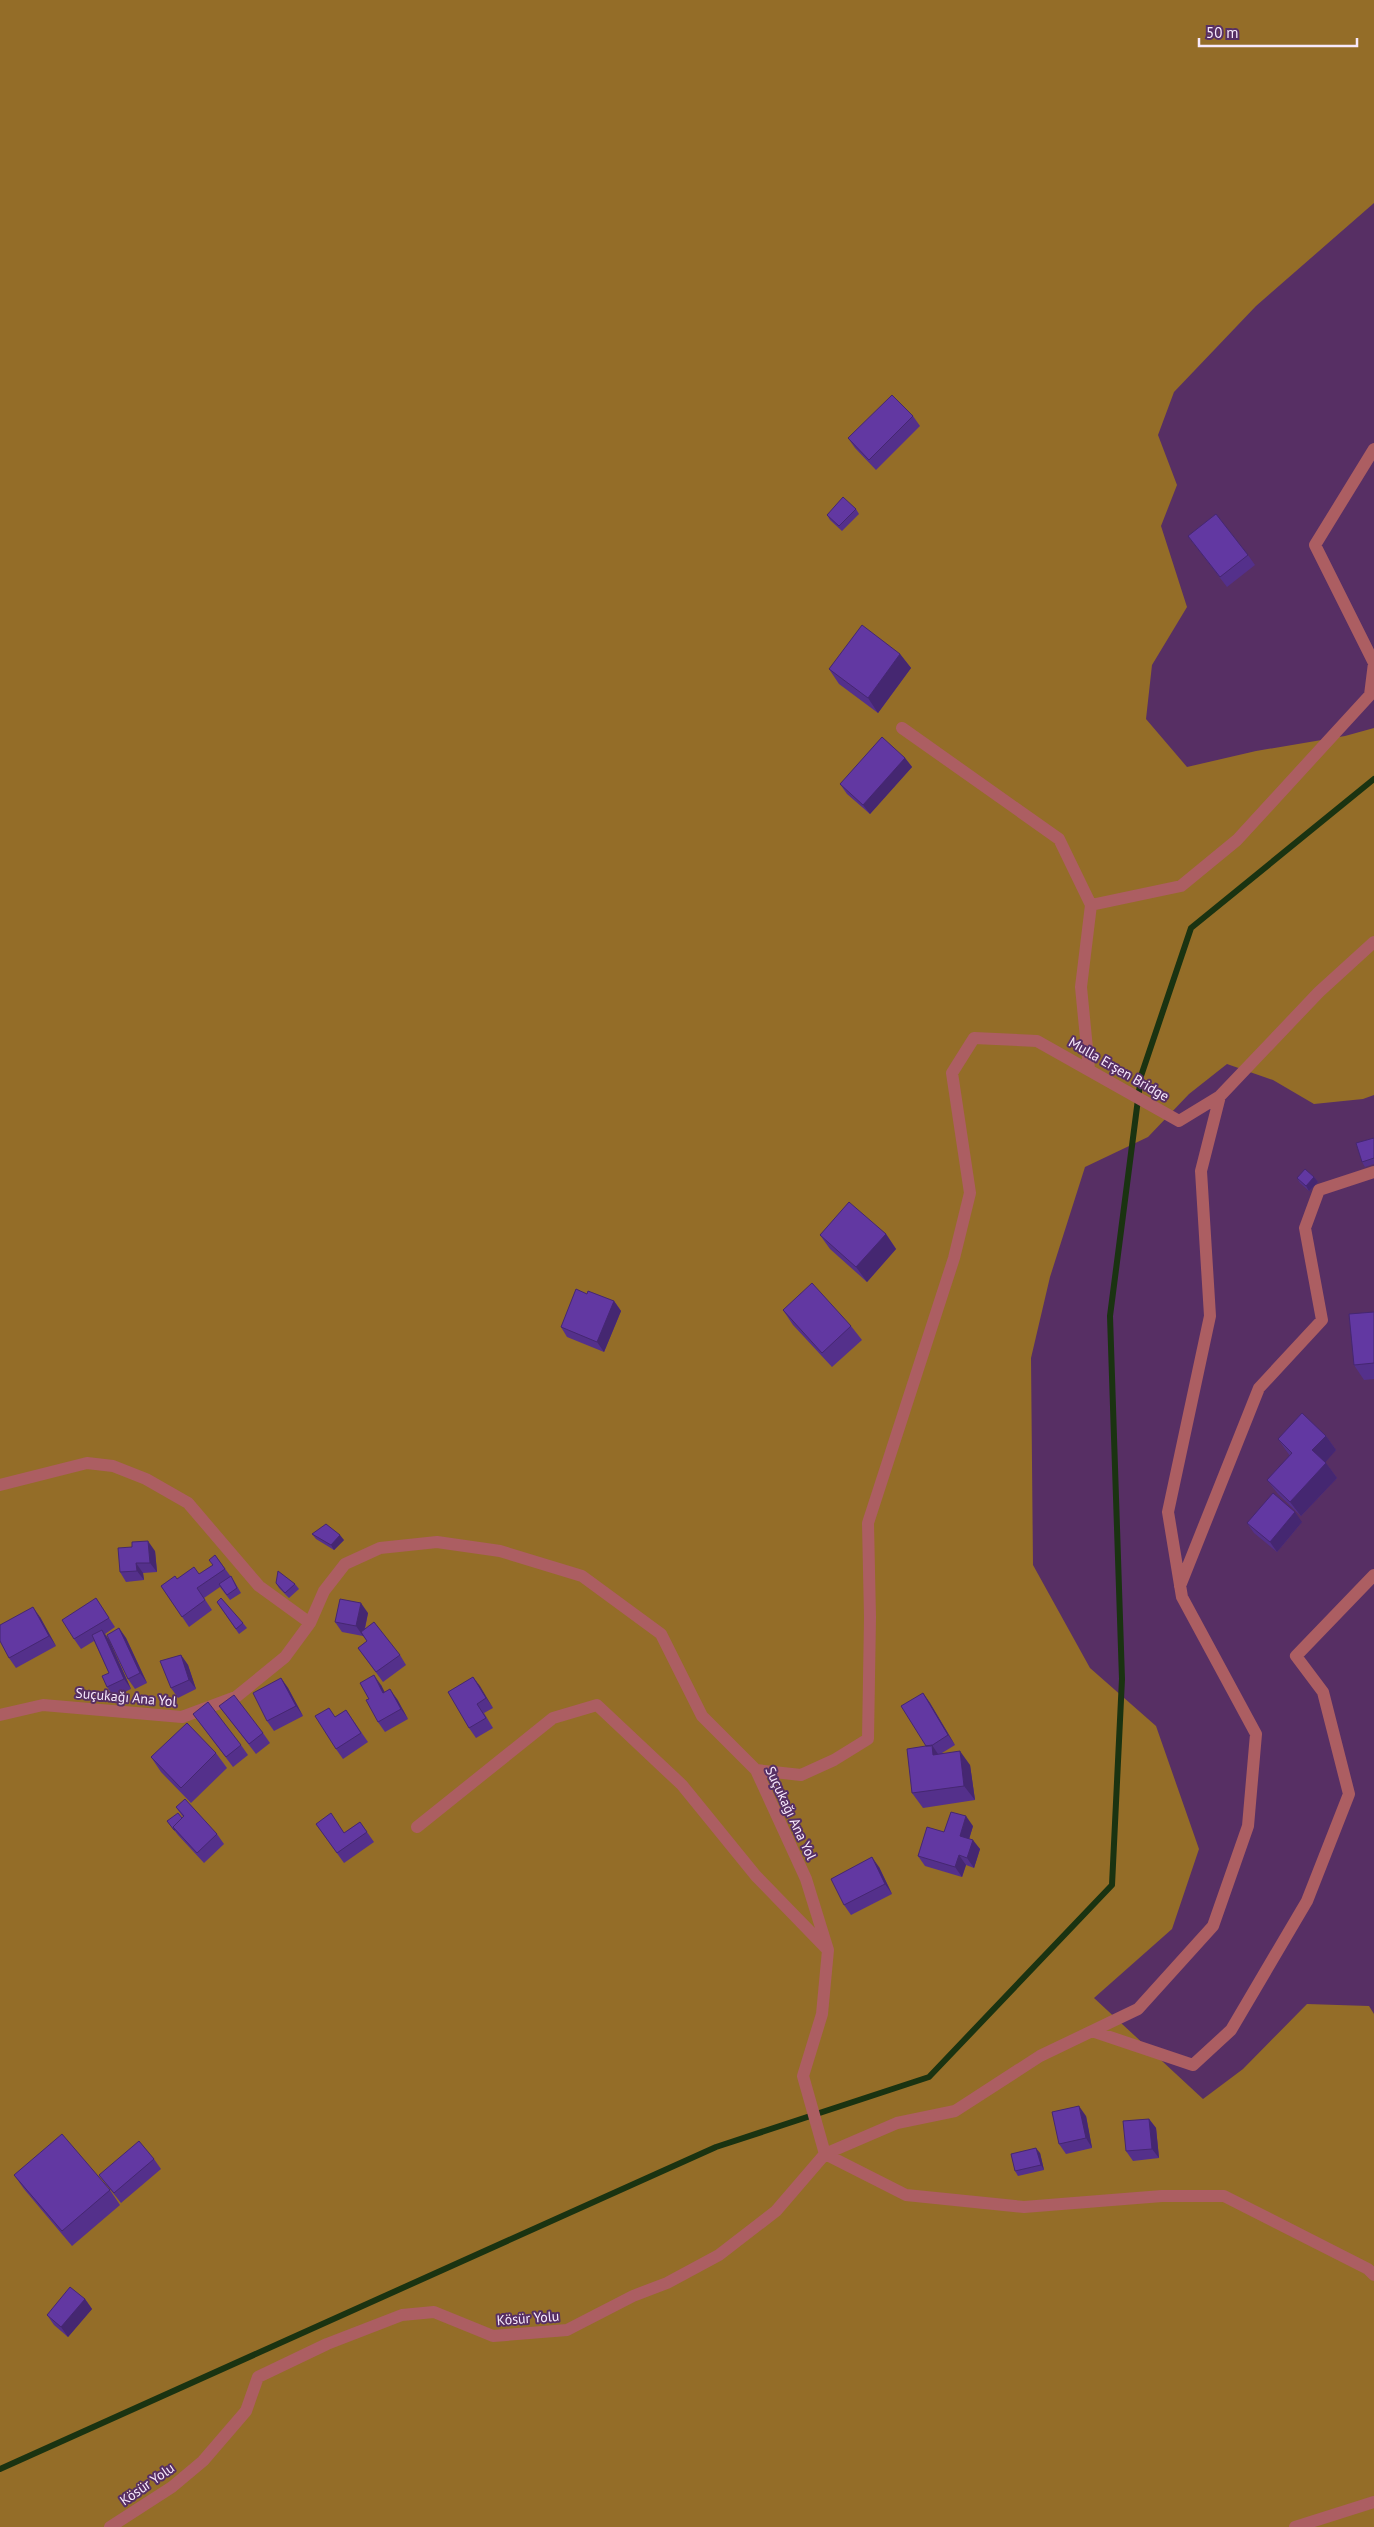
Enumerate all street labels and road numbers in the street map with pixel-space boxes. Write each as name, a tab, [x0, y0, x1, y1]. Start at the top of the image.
street label: Mulla Erşen Bridge	[1066, 1033, 1172, 1105]
street label: Suçukağı Ana Yol	[75, 1684, 177, 1710]
street label: Suçukağı Ana Yol	[761, 1763, 821, 1863]
street label: Kösür Yolu	[496, 2307, 560, 2329]
street label: Kösür Yolu	[116, 2459, 178, 2509]

